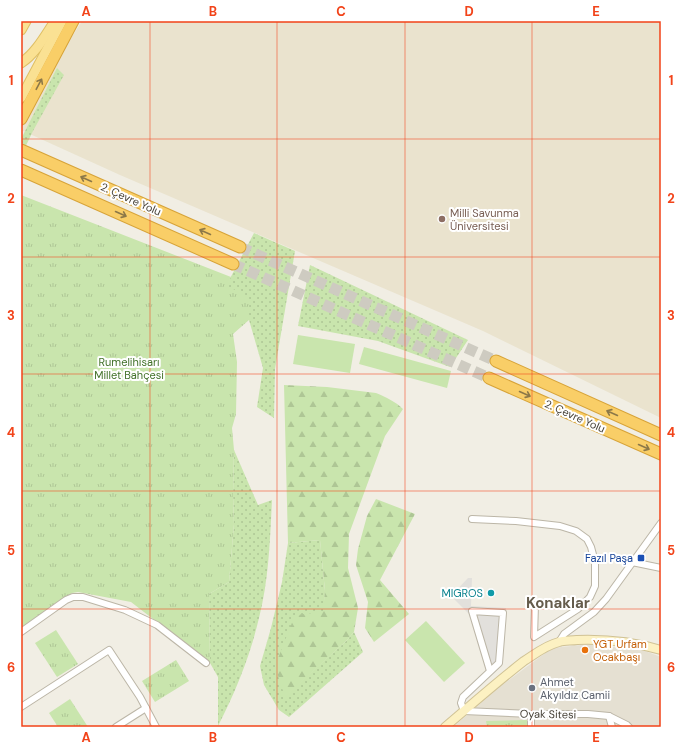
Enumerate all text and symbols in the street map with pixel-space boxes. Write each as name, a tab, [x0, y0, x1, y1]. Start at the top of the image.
text: A	[81, 3, 91, 20]
text: B	[209, 3, 217, 20]
text: C	[336, 3, 346, 20]
text: D	[464, 3, 474, 20]
text: E	[592, 3, 600, 20]
text: 1	[9, 72, 13, 89]
text: 1	[669, 72, 673, 89]
one-way arrow	[36, 79, 44, 91]
one-way arrow	[80, 175, 92, 182]
street label: 2. Çevre Yolu	[99, 179, 163, 219]
text: 2	[7, 190, 15, 207]
text: 2	[667, 190, 675, 207]
place label: Milli Savunma Üniversitesi	[450, 206, 519, 233]
one-way arrow	[114, 211, 126, 218]
marker: Milli Savunma Üniversitesi	[437, 214, 447, 224]
one-way arrow	[199, 227, 211, 235]
text: 3	[7, 307, 15, 324]
text: 3	[667, 307, 675, 324]
park label: Rumelihisarı Millet Bahçesi	[94, 355, 164, 382]
one-way arrow	[518, 391, 530, 398]
street label: 2. Çevre Yolu	[543, 396, 607, 436]
one-way arrow	[607, 409, 619, 416]
text: 4	[7, 424, 15, 441]
text: 4	[667, 424, 675, 441]
one-way arrow	[637, 444, 649, 451]
text: 5	[7, 542, 15, 559]
text: 5	[667, 542, 675, 559]
place label: Fazıl Paşa	[585, 551, 633, 565]
marker: Fazıl Paşa	[636, 553, 646, 563]
place label: MIGROS	[441, 586, 483, 600]
marker: MIGROS	[486, 588, 496, 598]
district label: Konaklar	[526, 593, 590, 613]
place label: YGT Urfam Ocakbaşı	[593, 637, 647, 664]
marker: YGT Urfam Ocakbaşı	[580, 645, 590, 655]
text: 6	[7, 659, 15, 676]
text: 6	[667, 659, 675, 676]
place label: Ahmet Akyıldız Camii	[540, 675, 610, 702]
marker: Ahmet Akyıldız Camii	[527, 683, 537, 693]
street label: Oyak Sitesi	[520, 707, 576, 721]
text: A	[81, 729, 91, 746]
text: B	[209, 729, 217, 746]
text: C	[336, 729, 346, 746]
text: D	[464, 729, 474, 746]
text: E	[592, 729, 600, 746]

